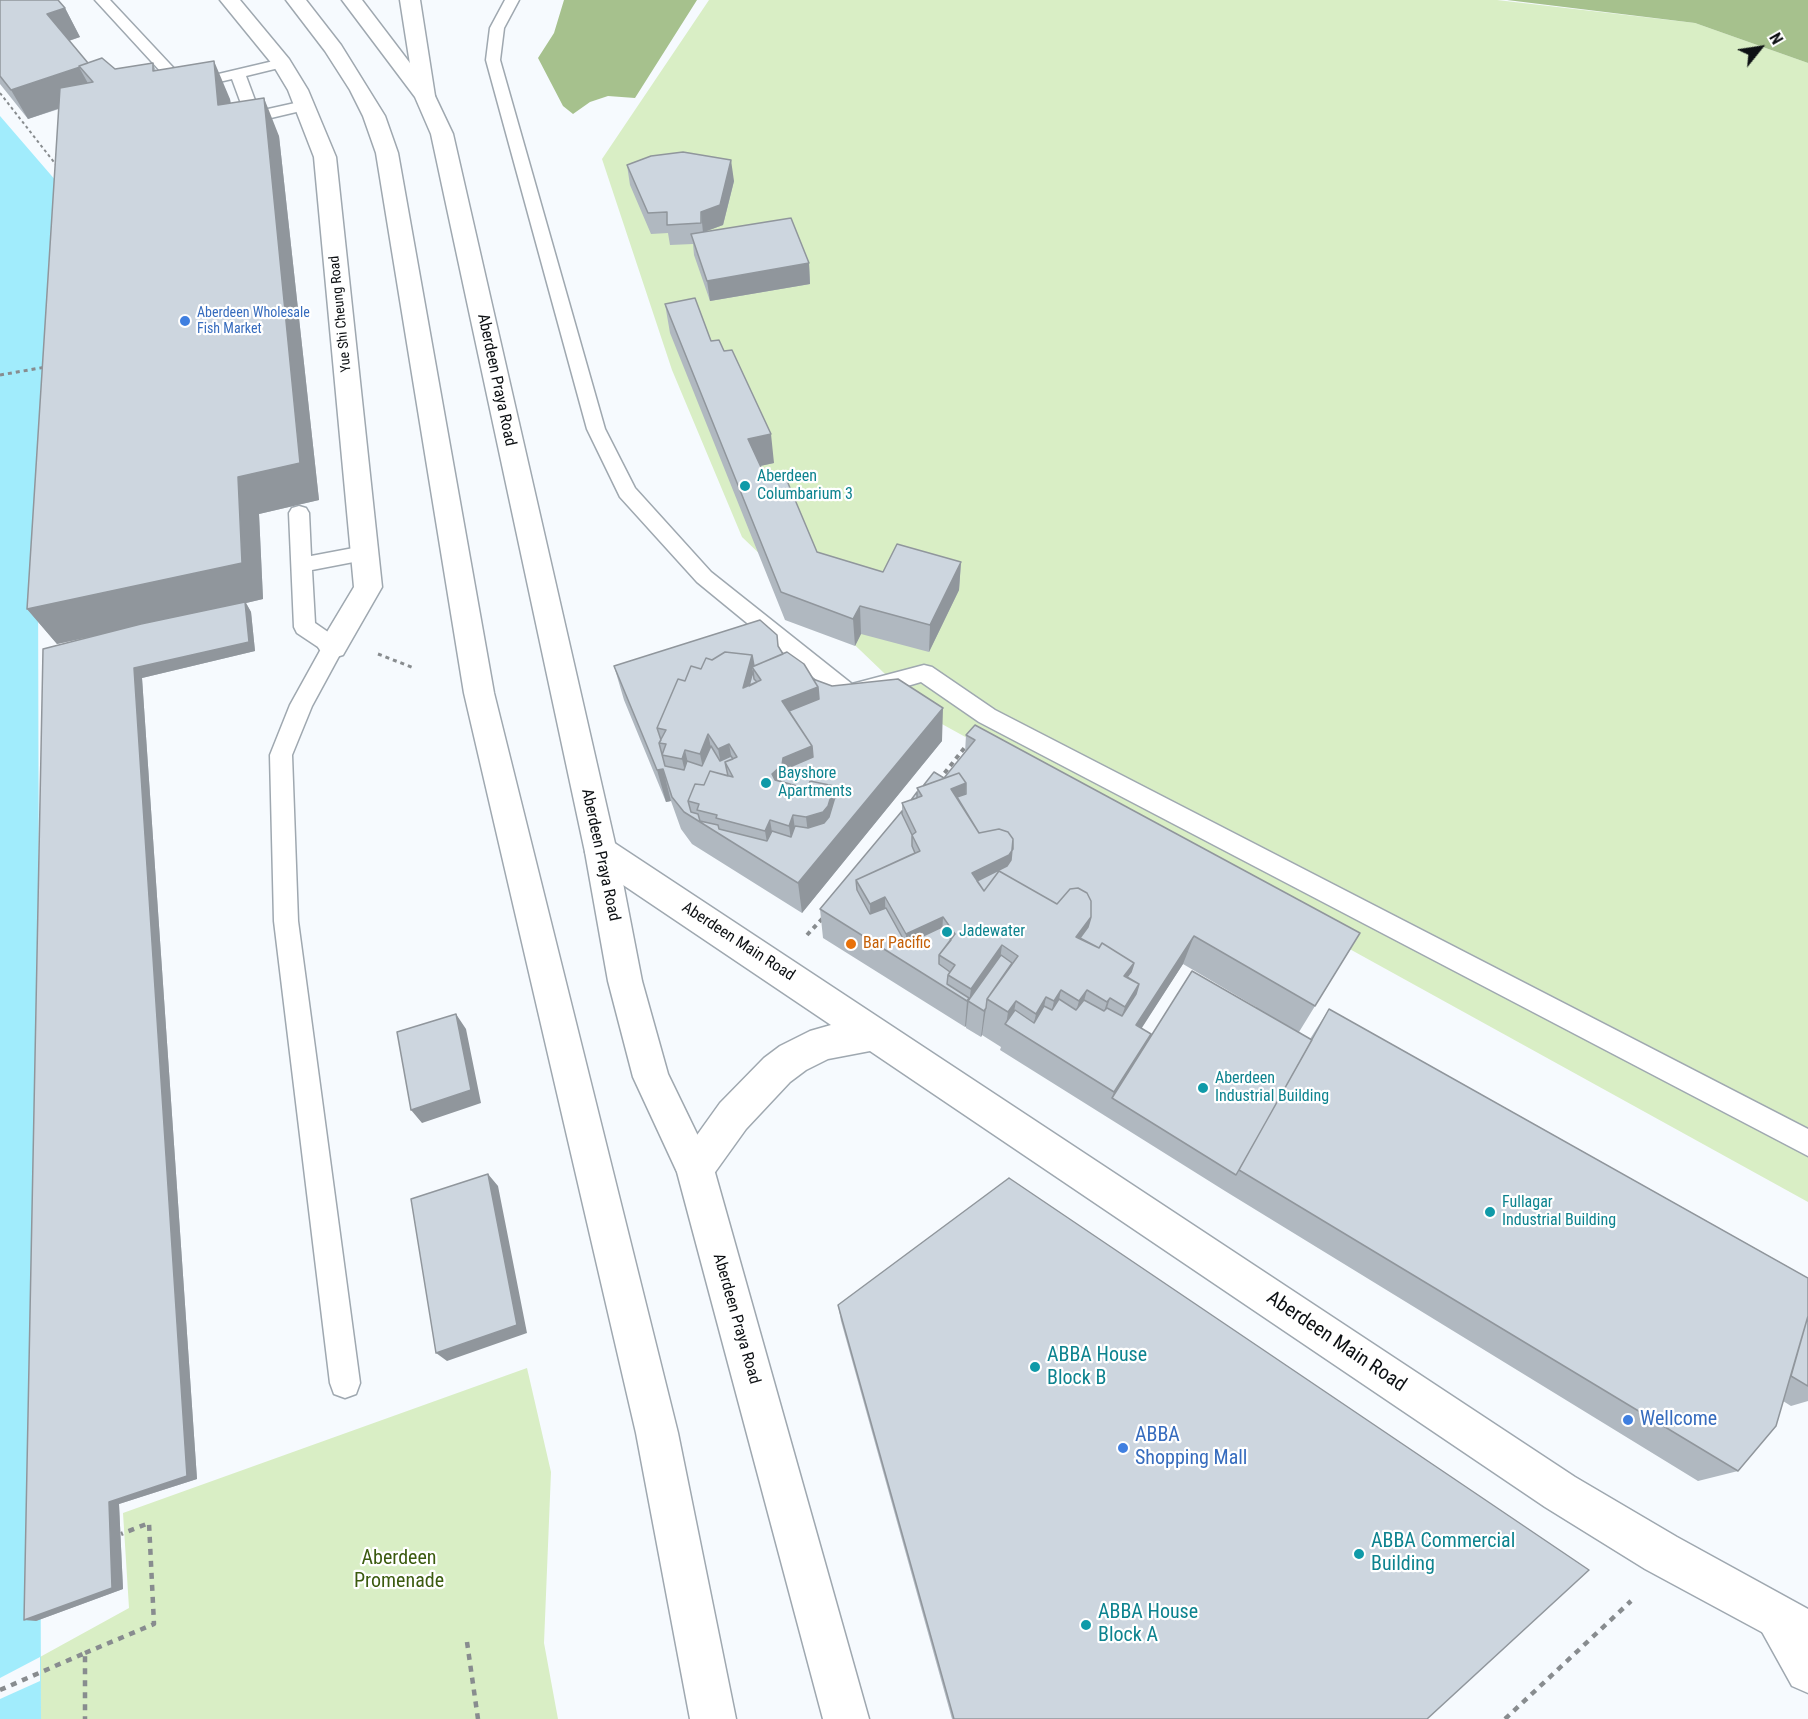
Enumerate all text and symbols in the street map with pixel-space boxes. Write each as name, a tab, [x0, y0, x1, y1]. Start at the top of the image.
north arrow	[1730, 18, 1790, 78]
text: N	[1765, 30, 1787, 48]
street label: Yue Shi Cheung Road	[327, 255, 355, 373]
place label: Aberdeen Wholesale Fish Market	[197, 305, 310, 338]
street label: Aberdeen Praya Road	[473, 312, 519, 448]
marker: Aberdeen Wholesale Fish Market	[178, 314, 192, 328]
place label: Aberdeen Columbarium 3	[757, 467, 853, 505]
marker: Aberdeen Columbarium 3	[738, 479, 752, 493]
place label: Bayshore Apartments	[778, 764, 852, 802]
marker: Bayshore Apartments	[759, 776, 773, 790]
street label: Aberdeen Praya Road	[577, 787, 623, 923]
street label: Aberdeen Main Road	[678, 898, 798, 986]
place label: Jadewater	[959, 922, 1025, 942]
marker: Jadewater	[940, 925, 954, 939]
place label: Bar Pacific	[863, 934, 931, 954]
marker: Bar Pacific	[844, 937, 858, 951]
place label: Aberdeen Industrial Building	[1215, 1069, 1329, 1107]
marker: Aberdeen Industrial Building	[1196, 1081, 1210, 1095]
place label: Fullagar Industrial Building	[1502, 1193, 1616, 1231]
marker: Fullagar Industrial Building	[1483, 1205, 1497, 1219]
street label: Aberdeen Praya Road	[708, 1252, 764, 1386]
street label: Aberdeen Main Road	[1262, 1286, 1410, 1398]
place label: ABBA House Block B	[1047, 1344, 1147, 1391]
marker: ABBA House Block B	[1028, 1360, 1042, 1374]
place label: Wellcome	[1640, 1408, 1717, 1432]
marker: Wellcome	[1621, 1413, 1635, 1427]
place label: ABBA Shopping Mall	[1135, 1424, 1247, 1471]
marker: ABBA Shopping Mall	[1116, 1441, 1130, 1455]
place label: ABBA Commercial Building	[1371, 1530, 1515, 1577]
park label: Aberdeen Promenade	[354, 1547, 444, 1594]
marker: ABBA Commercial Building	[1352, 1547, 1366, 1561]
place label: ABBA House Block A	[1098, 1601, 1198, 1648]
marker: ABBA House Block A	[1079, 1618, 1093, 1632]

